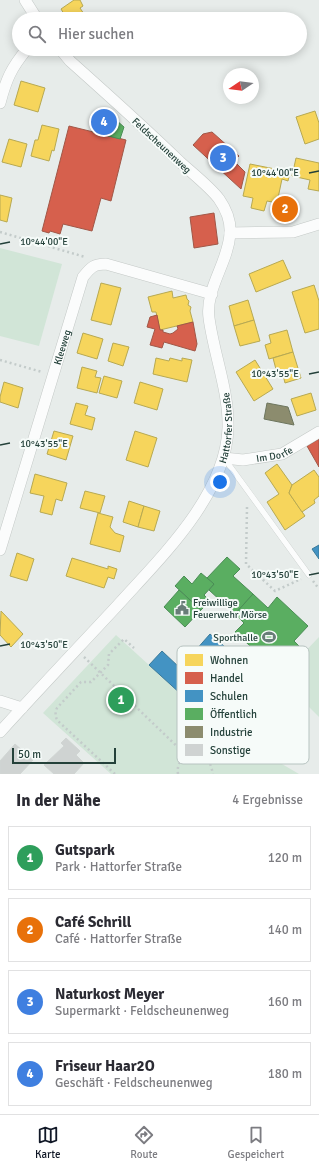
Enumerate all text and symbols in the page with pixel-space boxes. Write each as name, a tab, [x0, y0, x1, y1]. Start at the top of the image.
search box	[12, 12, 307, 56]
icon: search	[26, 23, 48, 45]
text: Hier suchen	[58, 25, 134, 43]
north arrow	[223, 68, 259, 104]
pin: 4	[91, 107, 117, 137]
street label: Feldscheunenweg	[129, 115, 193, 176]
pin: 3	[210, 143, 236, 173]
text: 10°44'00"E	[251, 167, 299, 179]
pin: 2	[272, 194, 298, 224]
text: 10°44'00"E	[20, 236, 68, 248]
street label: Kleeweg	[52, 328, 74, 366]
text: 10°43'55"E	[251, 368, 299, 380]
street label: Hattorfer Straße	[217, 392, 235, 465]
text: 10°43'55"E	[20, 438, 68, 450]
street label: Im Dorfe	[255, 444, 295, 465]
your location	[210, 472, 230, 492]
text: 10°43'50"E	[251, 569, 299, 581]
place label: Freiwillige Feuerwehr Mörse	[193, 597, 267, 621]
public building icon: Freiwillige Feuerwehr Mörse	[174, 600, 190, 616]
sports icon: Sporthalle	[261, 629, 277, 645]
place label: Sporthalle	[213, 632, 258, 644]
text: 10°43'50"E	[20, 639, 68, 651]
legend	[177, 646, 309, 764]
text: Wohnen	[210, 654, 248, 667]
text: Handel	[210, 672, 244, 685]
pin: 1	[108, 685, 134, 715]
text: Schulen	[210, 690, 248, 703]
text: Öffentlich	[210, 707, 257, 721]
text: Industrie	[210, 726, 252, 739]
text: Sonstige	[210, 744, 251, 757]
scale bar	[12, 746, 116, 765]
text: 50 m	[18, 748, 41, 761]
text: In der Nähe	[16, 790, 101, 811]
text: 4 Ergebnisse	[232, 792, 303, 808]
text: Gutspark	[55, 841, 115, 859]
text: 1	[26, 850, 34, 866]
text: 120 m	[268, 850, 302, 866]
text: Park · Hattorfer Straße	[55, 859, 182, 875]
text: Café Schrill	[55, 913, 131, 931]
text: 2	[26, 922, 34, 938]
text: 140 m	[268, 922, 302, 938]
text: Café · Hattorfer Straße	[55, 931, 182, 947]
text: Naturkost Meyer	[55, 985, 164, 1003]
text: 3	[26, 994, 34, 1010]
text: 160 m	[268, 994, 302, 1010]
text: Supermarkt · Feldscheunenweg	[55, 1003, 229, 1019]
text: Friseur Haar2O	[55, 1057, 155, 1075]
text: 4	[26, 1066, 34, 1082]
text: 180 m	[268, 1066, 302, 1082]
text: Geschäft · Feldscheunenweg	[55, 1075, 213, 1091]
tab: Karte	[35, 1124, 61, 1161]
tab: Route	[130, 1124, 158, 1161]
tab: Gespeichert	[228, 1124, 284, 1161]

